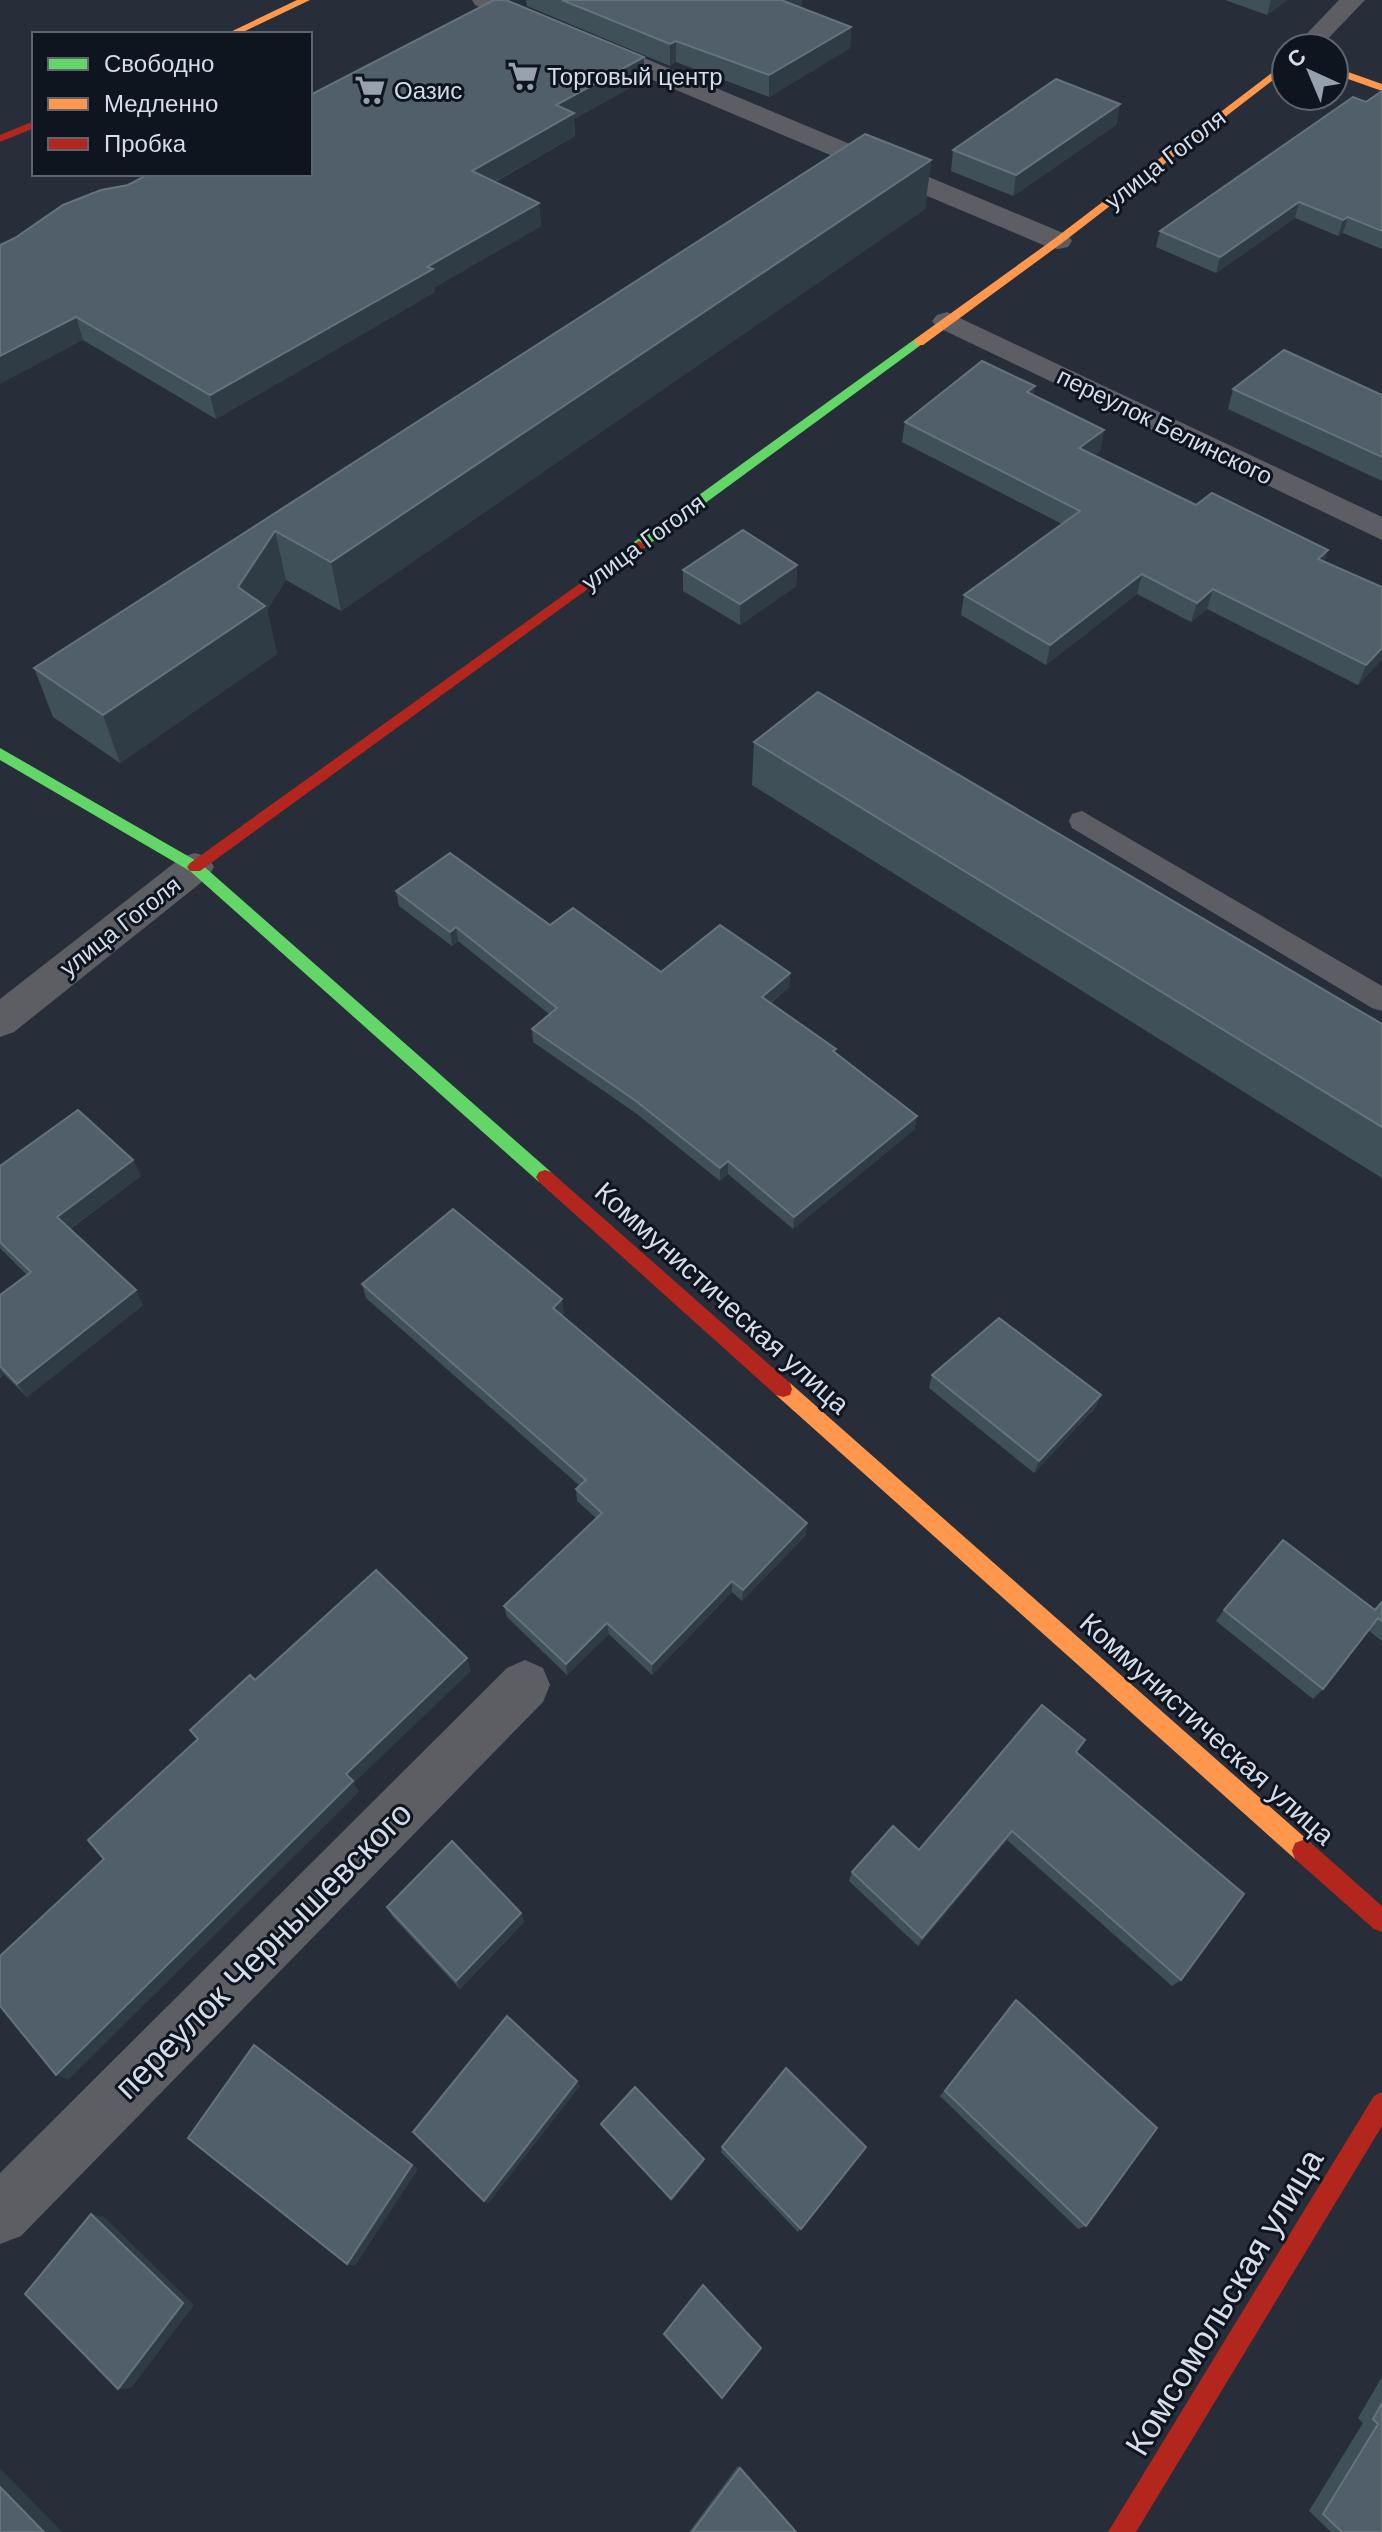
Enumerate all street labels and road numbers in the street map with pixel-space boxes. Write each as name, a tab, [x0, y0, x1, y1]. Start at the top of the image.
street label: улица Гоголя	[1099, 104, 1231, 214]
street label: переулок Белинского	[1053, 362, 1277, 490]
street label: улица Гоголя	[576, 488, 710, 596]
street label: улица Гоголя	[54, 871, 186, 981]
street label: Коммунистическая улица	[589, 1176, 856, 1420]
street label: Коммунистическая улица	[1074, 1607, 1341, 1851]
street label: переулок Чернышевского	[107, 1794, 419, 2106]
street label: Комсомольская улица	[1117, 2142, 1331, 2462]

